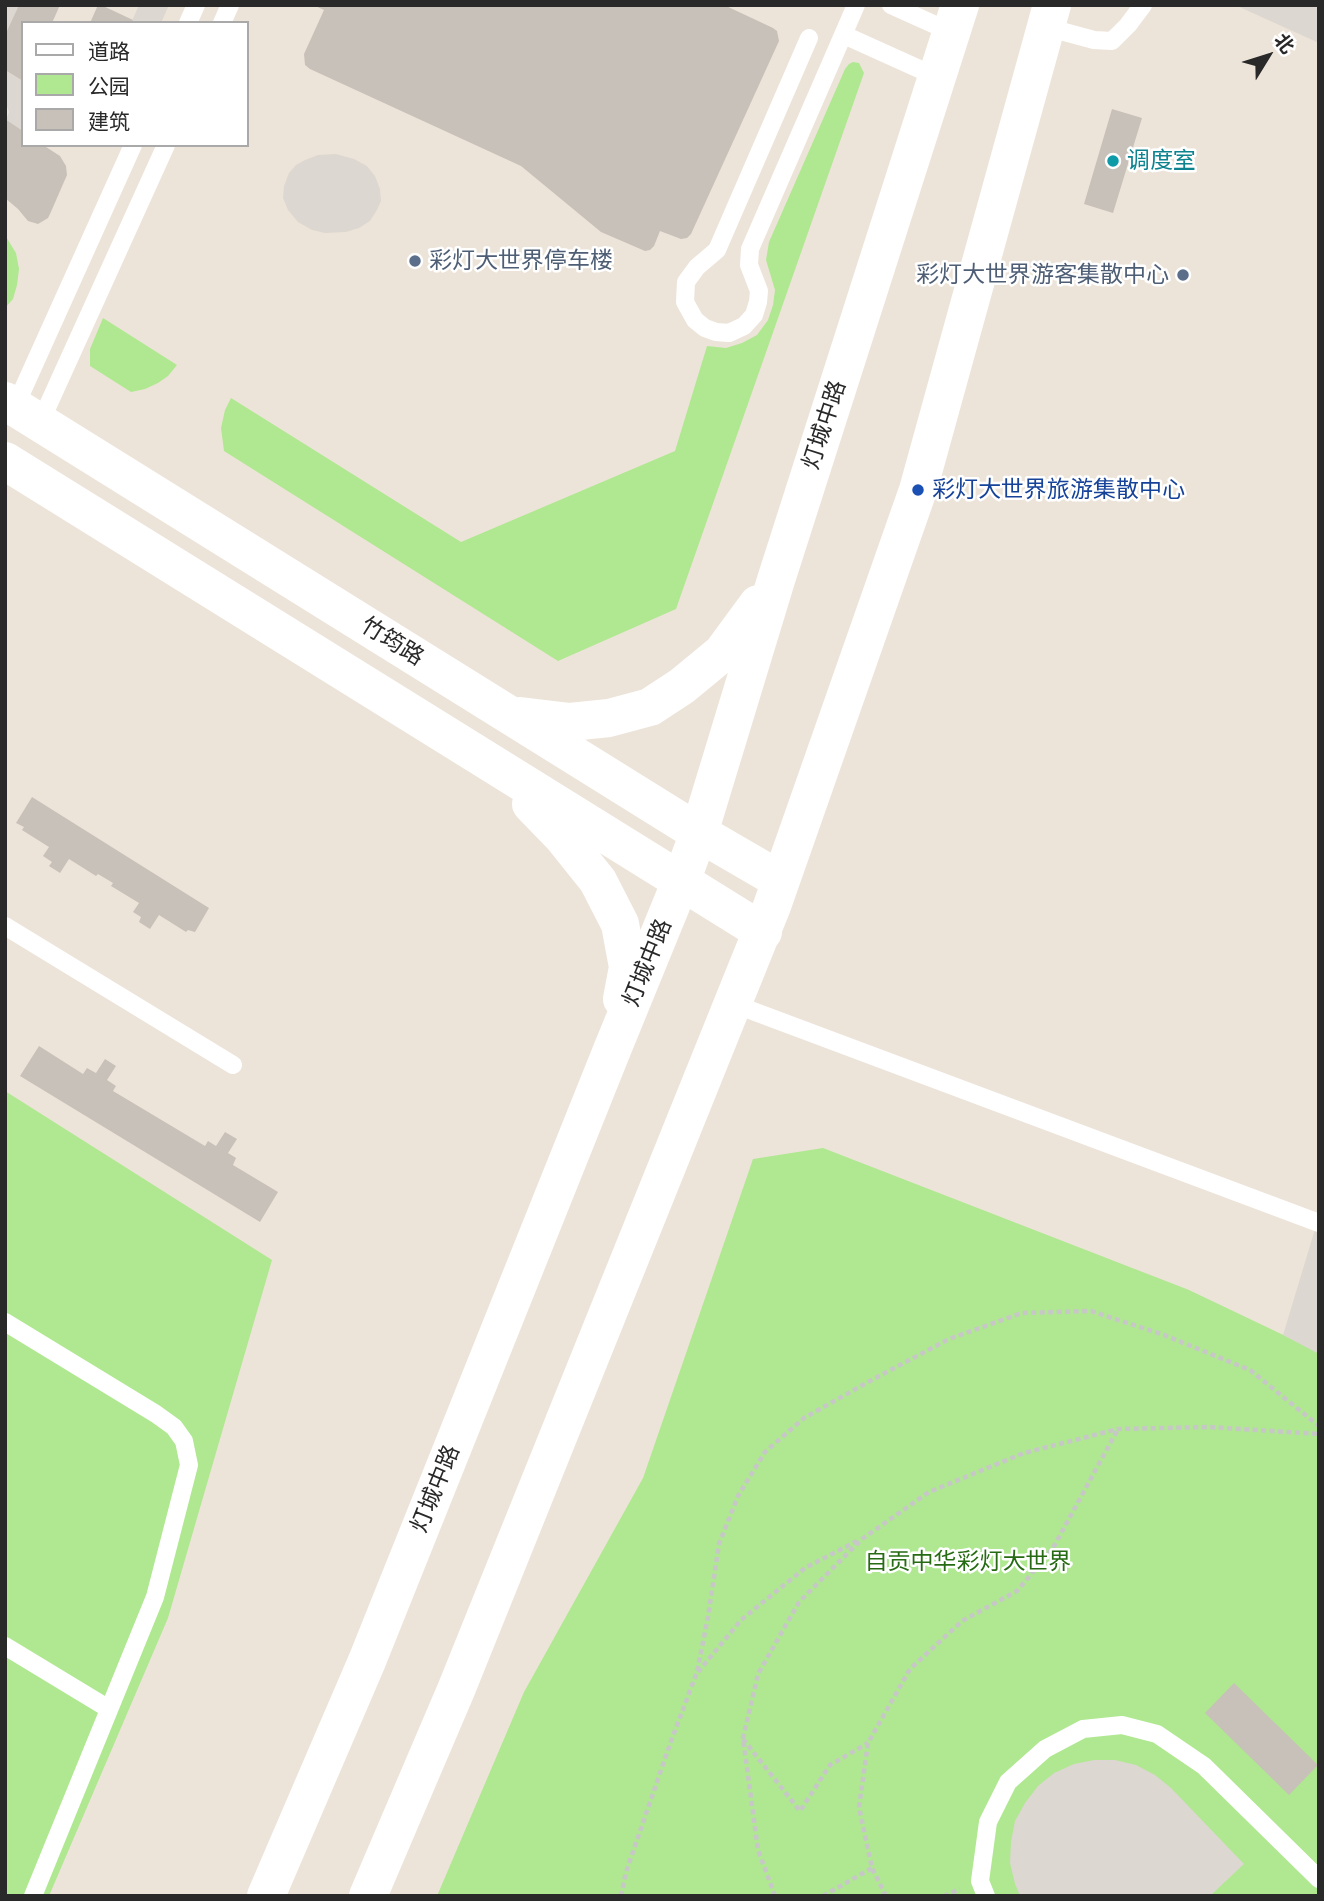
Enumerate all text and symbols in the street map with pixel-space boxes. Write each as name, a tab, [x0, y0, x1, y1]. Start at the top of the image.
legend	[21, 21, 248, 147]
north arrow	[1233, 21, 1303, 91]
text: 北	[1268, 28, 1301, 59]
text: 道路	[88, 37, 130, 65]
text: 公园	[88, 72, 130, 100]
text: 建筑	[88, 107, 130, 135]
place label: 调度室	[1127, 147, 1196, 175]
marker: 调度室	[1105, 153, 1121, 169]
place label: 彩灯大世界停车楼	[429, 247, 613, 275]
marker: 彩灯大世界停车楼	[407, 253, 423, 269]
place label: 彩灯大世界游客集散中心	[916, 261, 1169, 289]
marker: 彩灯大世界游客集散中心	[1175, 267, 1191, 283]
street label: 灯城中路	[798, 377, 852, 473]
place label: 彩灯大世界旅游集散中心	[932, 476, 1185, 504]
marker: 彩灯大世界旅游集散中心	[910, 482, 926, 498]
street label: 竹筠路	[355, 612, 429, 672]
street label: 灯城中路	[618, 915, 678, 1011]
street label: 灯城中路	[406, 1441, 466, 1537]
park label: 自贡中华彩灯大世界	[865, 1548, 1071, 1576]

